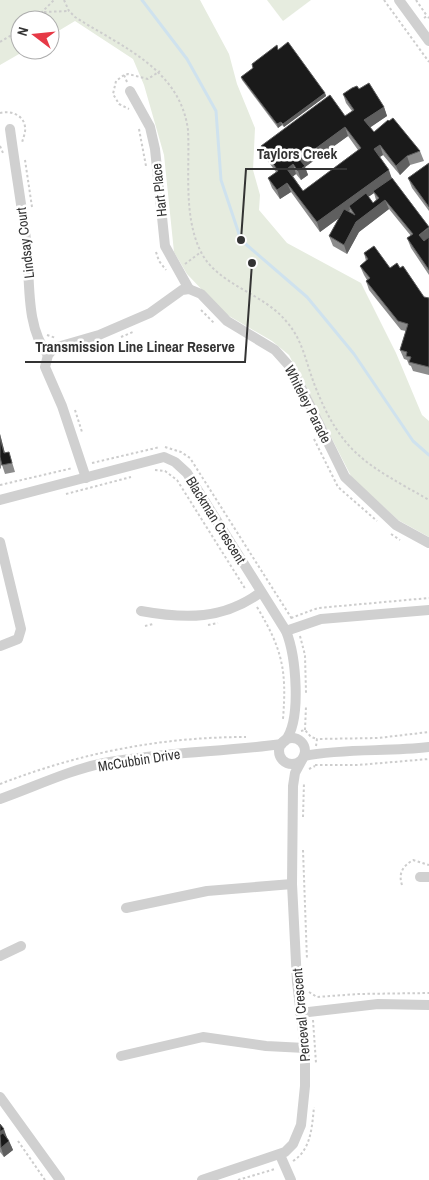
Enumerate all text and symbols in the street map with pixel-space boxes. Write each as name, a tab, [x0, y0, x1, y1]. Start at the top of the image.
north arrow	[10, 10, 60, 60]
text: N	[13, 25, 32, 38]
callout: Taylors Creek	[246, 139, 347, 169]
text: Taylors Creek	[257, 143, 337, 164]
street label: Hart Place	[147, 162, 171, 218]
street label: Lindsay Court	[12, 206, 38, 280]
callout: Transmission Line Linear Reserve	[25, 332, 245, 362]
text: Transmission Line Linear Reserve	[35, 336, 235, 357]
street label: Whiteley Parade	[281, 362, 335, 446]
street label: Blackman Crescent	[182, 473, 250, 567]
street label: McCubbin Drive	[97, 745, 181, 775]
street label: Perceval Crescent	[288, 967, 314, 1063]

